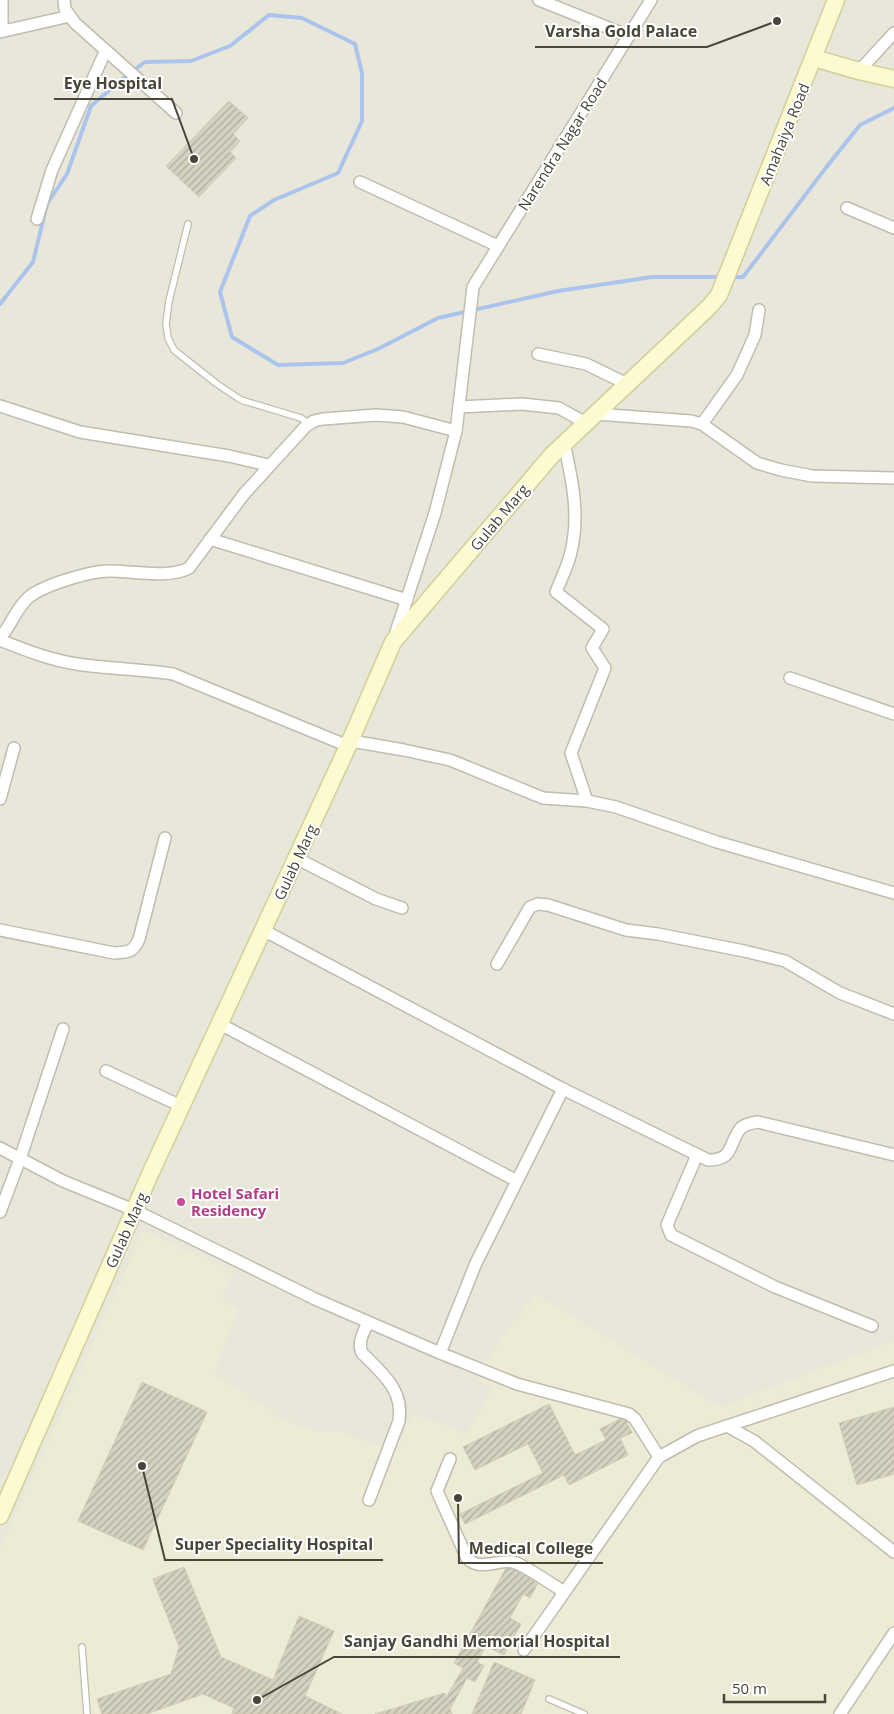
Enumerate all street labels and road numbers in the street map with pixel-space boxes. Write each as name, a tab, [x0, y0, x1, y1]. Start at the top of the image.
street label: Narendra Nagar Road	[513, 74, 611, 214]
street label: Amahaiya Road	[754, 80, 814, 188]
street label: Gulab Marg	[465, 479, 533, 555]
street label: Gulab Marg	[269, 821, 321, 903]
street label: Gulab Marg	[100, 1189, 152, 1271]

